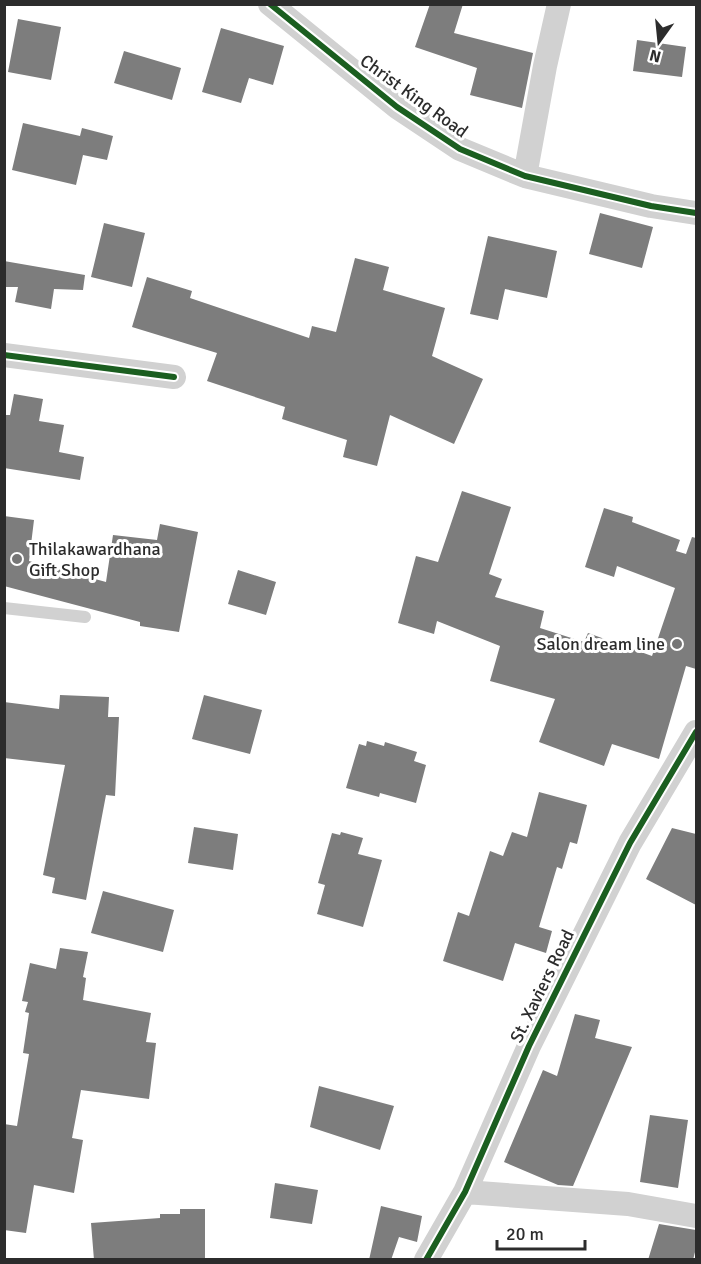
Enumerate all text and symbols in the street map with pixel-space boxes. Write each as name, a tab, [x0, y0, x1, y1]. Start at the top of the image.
north arrow	[629, 12, 689, 72]
text: N	[647, 44, 663, 67]
street label: Christ King Road	[356, 49, 472, 143]
place label: Thilakawardhana Gift Shop	[29, 538, 161, 581]
marker: Thilakawardhana Gift Shop	[10, 552, 24, 566]
place label: Salon dream line	[536, 633, 665, 655]
marker: Salon dream line	[670, 637, 684, 651]
street label: St. Xaviers Road	[505, 926, 579, 1046]
scale bar	[497, 1213, 586, 1251]
text: 20 m	[506, 1223, 544, 1245]

